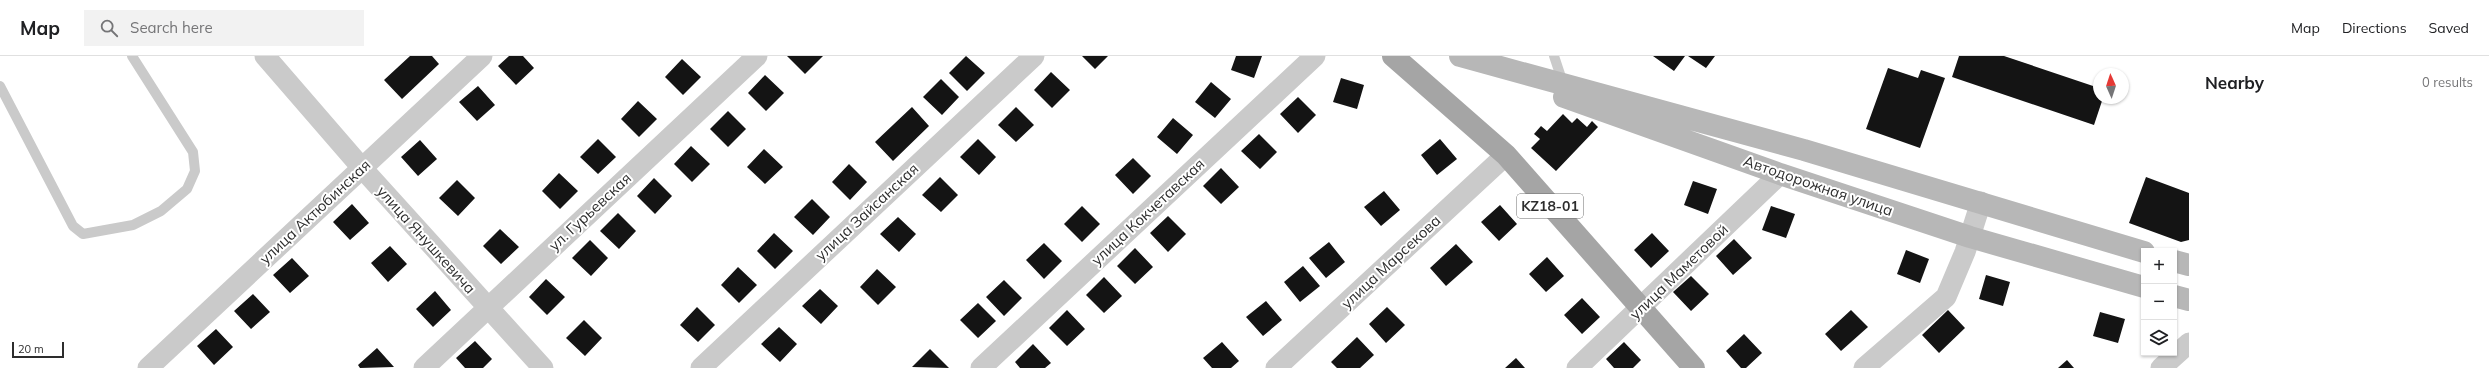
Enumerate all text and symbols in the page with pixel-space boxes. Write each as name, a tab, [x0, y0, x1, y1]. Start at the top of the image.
search box	[84, 10, 364, 46]
text: Map	[20, 16, 60, 40]
icon: search	[98, 17, 120, 39]
text: Search here	[130, 18, 213, 37]
text: Map	[2291, 19, 2320, 37]
text: Directions	[2342, 19, 2407, 37]
text: Saved	[2429, 19, 2469, 37]
north arrow	[2093, 68, 2129, 104]
text: Nearby	[2205, 72, 2264, 93]
text: 0 results	[2422, 74, 2473, 90]
street label: Автодорожная улица	[1741, 151, 1895, 220]
street label: улица Кокчетавская	[1087, 154, 1208, 269]
street label: улица Актюбинская	[255, 155, 374, 268]
street label: улица Зайсанская	[811, 159, 922, 264]
street label: ул. Гурьевская	[544, 169, 635, 255]
street label: улица Янушкевича	[373, 182, 480, 298]
road number: KZ18-01	[1517, 194, 1583, 218]
street label: улица Марсекова	[1337, 211, 1444, 313]
street label: улица Маметовой	[1625, 220, 1732, 323]
map controls	[2141, 248, 2177, 356]
button: +	[2141, 248, 2177, 284]
button: −	[2141, 284, 2177, 320]
button: layers	[2141, 320, 2177, 356]
scale bar	[12, 340, 64, 359]
text: 20 m	[18, 342, 44, 356]

